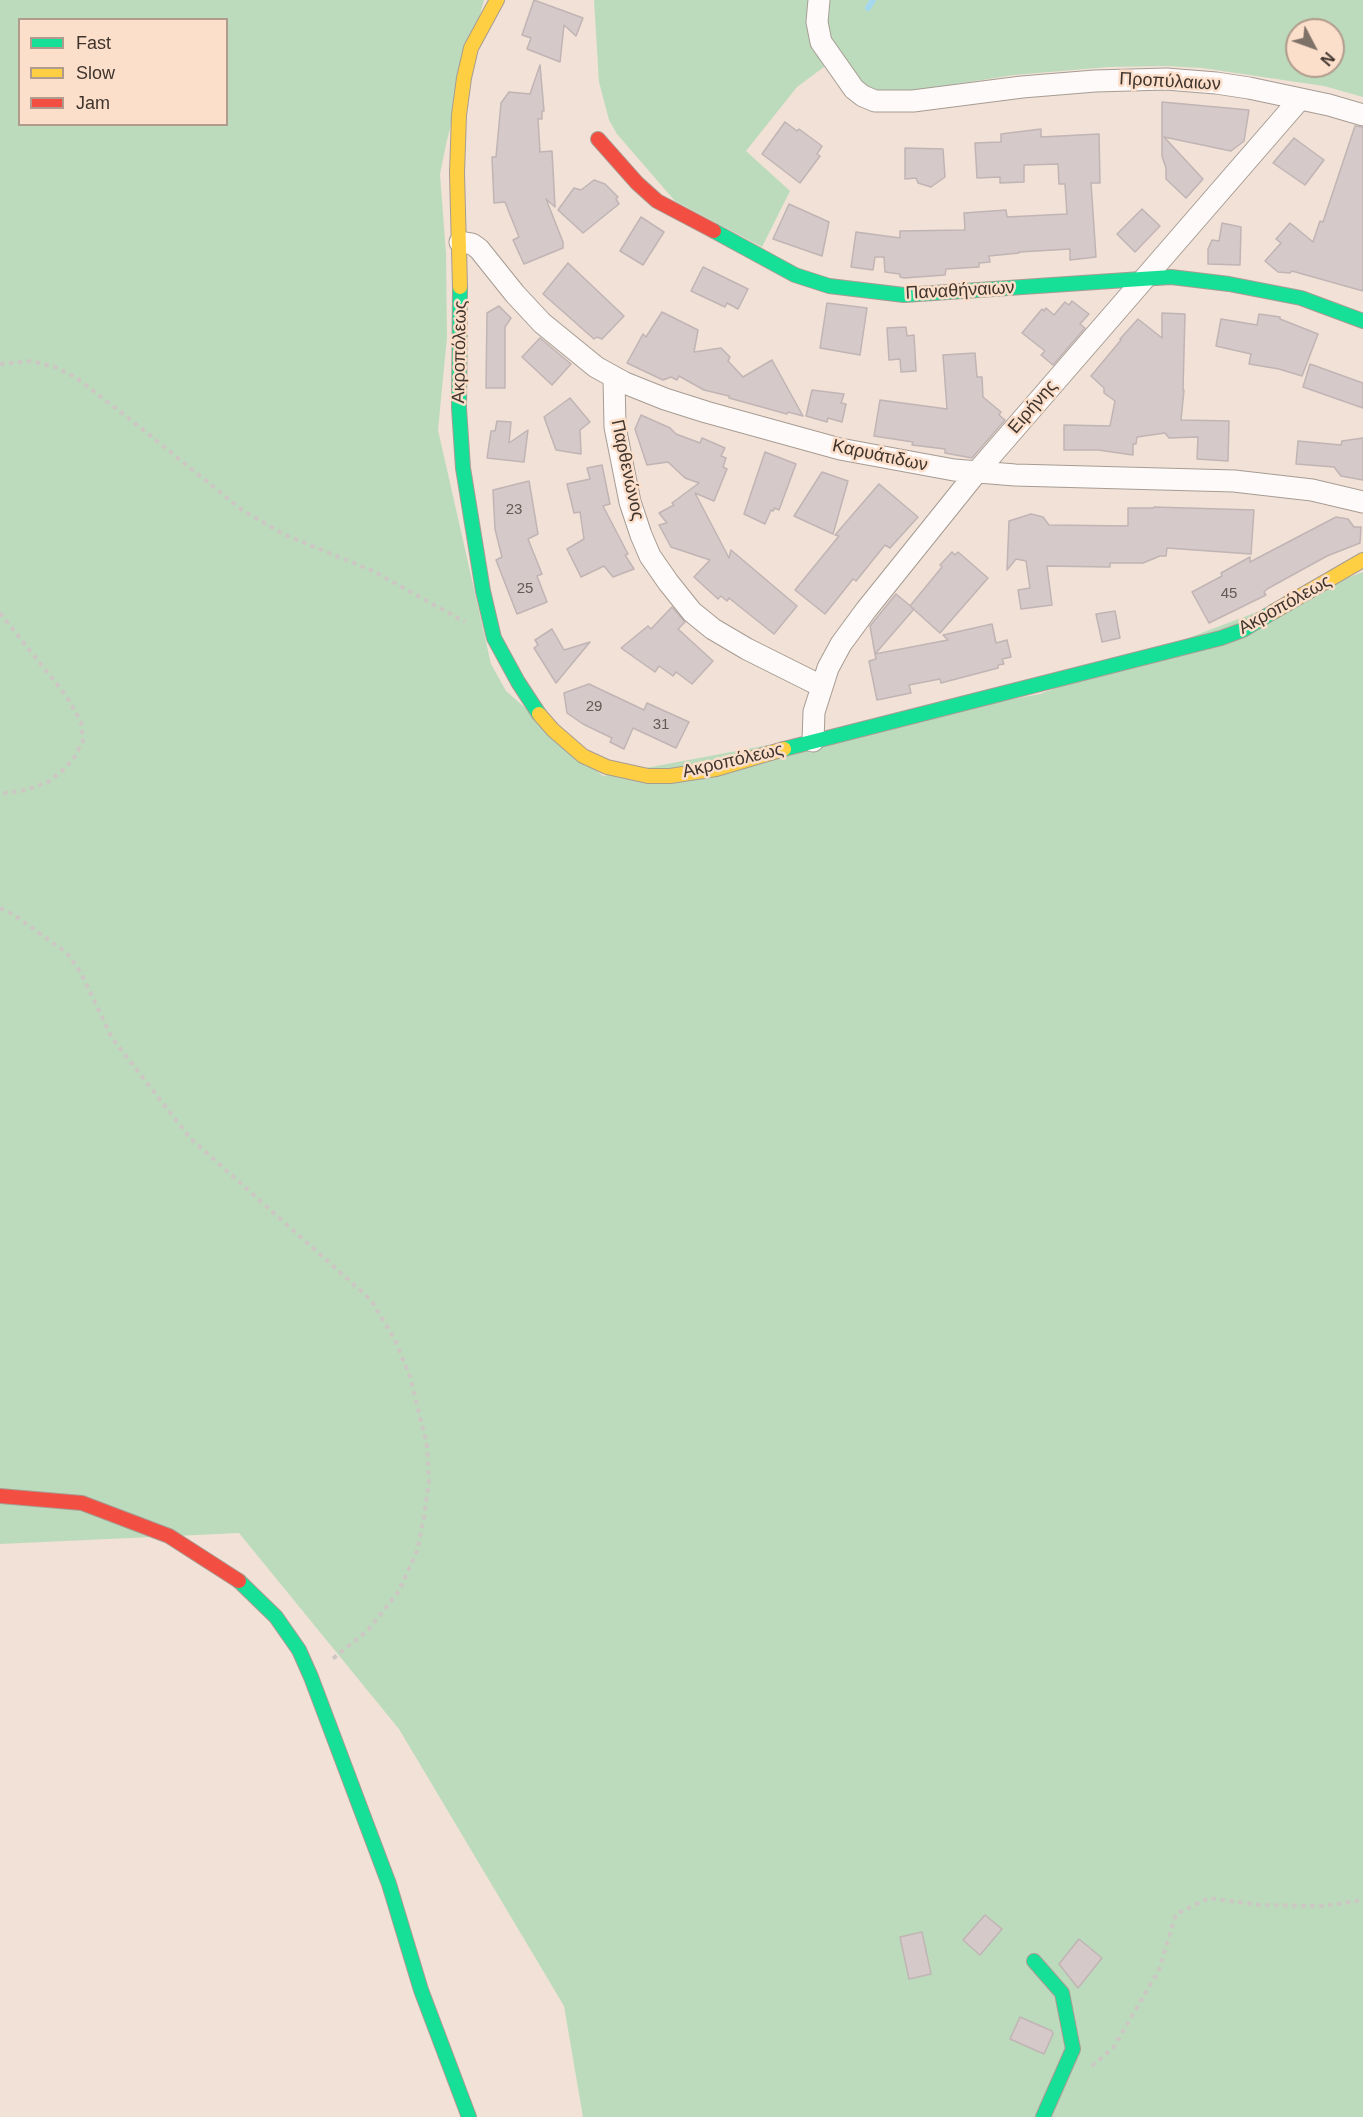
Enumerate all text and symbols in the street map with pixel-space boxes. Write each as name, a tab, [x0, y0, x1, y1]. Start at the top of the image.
legend	[18, 18, 228, 126]
north arrow	[1285, 18, 1345, 78]
text: Fast	[76, 33, 111, 53]
text: N	[1317, 49, 1338, 69]
text: Slow	[76, 63, 115, 83]
street label: Προπύλαιων	[1119, 69, 1221, 95]
text: Jam	[76, 93, 110, 113]
street label: Παναθήναιων	[905, 277, 1015, 305]
street label: Ακροπόλεως	[448, 300, 472, 404]
street label: Ειρήνης	[1004, 376, 1062, 438]
street label: Παρθενώνος	[606, 418, 648, 522]
street label: Καρυάτιδων	[830, 435, 930, 477]
house number: 23	[506, 501, 522, 519]
street label: Ακροπόλεως	[1235, 571, 1335, 639]
house number: 25	[517, 580, 533, 598]
house number: 45	[1221, 585, 1237, 603]
house number: 29	[586, 698, 602, 716]
house number: 31	[653, 716, 669, 734]
street label: Ακροπόλεως	[680, 739, 786, 783]

